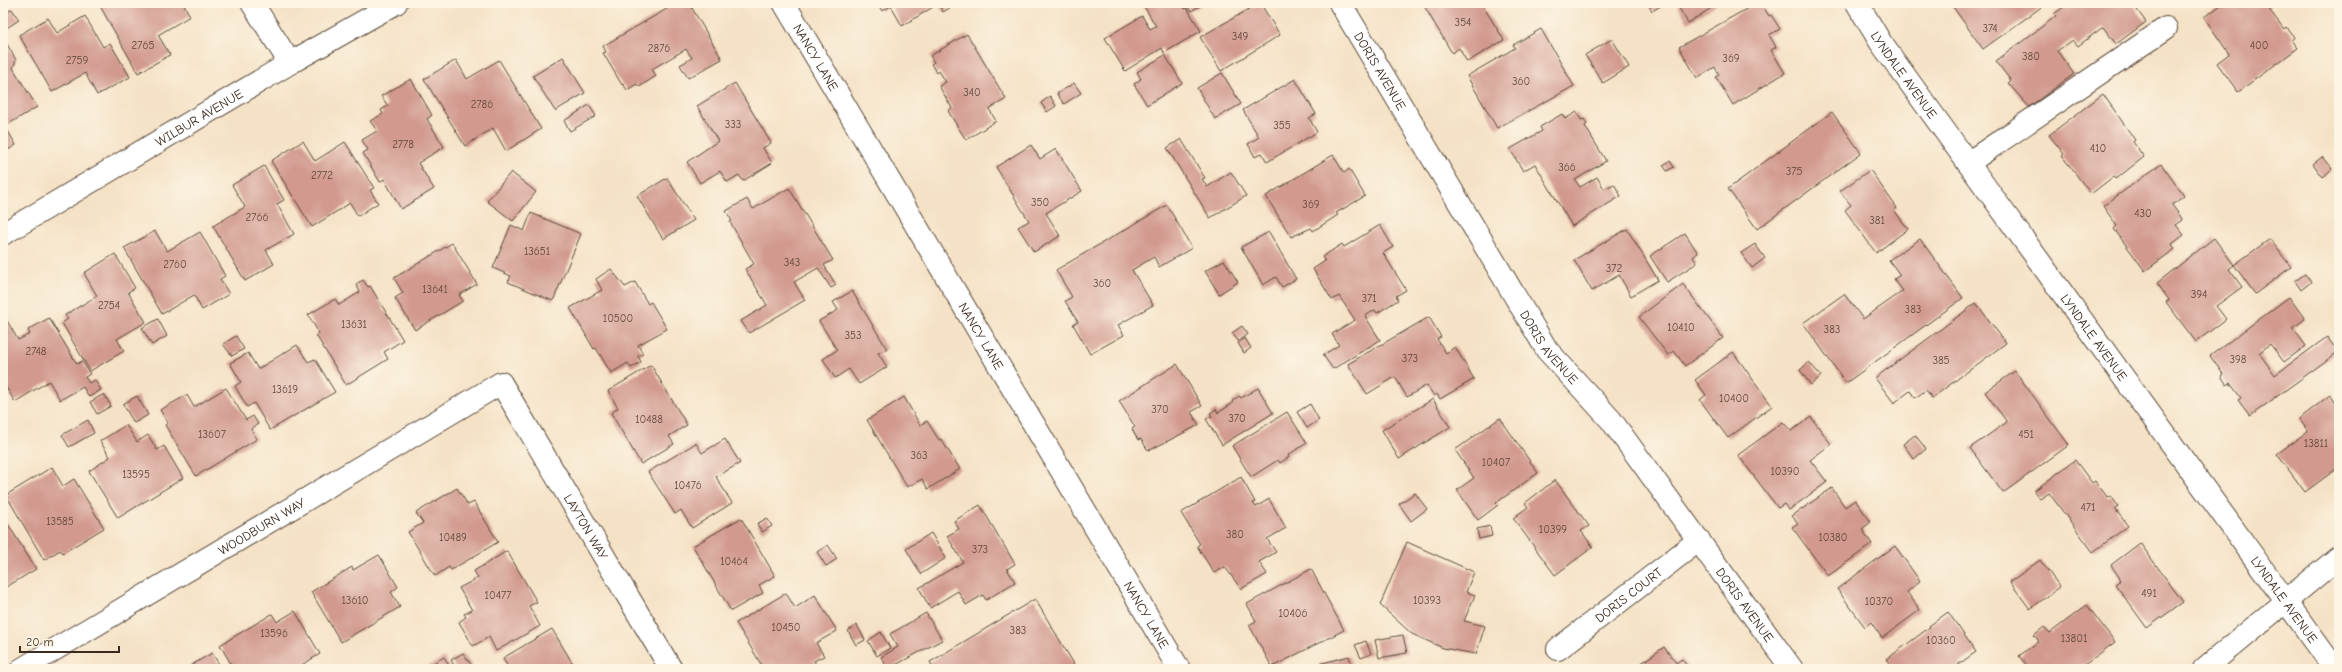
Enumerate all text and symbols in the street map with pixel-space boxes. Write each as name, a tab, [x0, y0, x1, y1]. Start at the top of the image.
house number: 354	[1455, 16, 1471, 29]
street label: NANCY LANE	[790, 21, 841, 94]
house number: 374	[1982, 22, 1998, 35]
street label: DORIS AVENUE	[1351, 29, 1409, 113]
street label: LYNDALE AVENUE	[1868, 29, 1940, 122]
house number: 349	[1232, 30, 1249, 43]
house number: 2765	[132, 39, 154, 52]
house number: 400	[2250, 39, 2268, 52]
house number: 2876	[648, 42, 670, 55]
house number: 380	[2022, 50, 2040, 63]
house number: 369	[1722, 52, 1740, 65]
house number: 2759	[66, 54, 89, 67]
house number: 360	[1512, 75, 1530, 88]
street label: WILBUR AVENUE	[153, 86, 246, 150]
house number: 340	[963, 86, 981, 99]
house number: 2786	[471, 98, 493, 111]
house number: 333	[725, 118, 741, 131]
house number: 355	[1273, 119, 1291, 132]
house number: 2778	[392, 138, 414, 151]
house number: 410	[2090, 142, 2106, 155]
house number: 366	[1558, 161, 1576, 174]
house number: 375	[1786, 165, 1802, 178]
house number: 2772	[311, 169, 333, 182]
house number: 350	[1031, 196, 1049, 209]
house number: 369	[1302, 198, 1320, 211]
house number: 430	[2134, 207, 2152, 220]
house number: 2766	[246, 211, 268, 224]
house number: 381	[1869, 214, 1885, 227]
house number: 13651	[524, 245, 550, 258]
house number: 343	[784, 256, 800, 269]
house number: 2760	[163, 258, 187, 271]
house number: 372	[1606, 262, 1623, 275]
house number: 360	[1093, 277, 1111, 290]
house number: 13641	[422, 283, 448, 296]
house number: 394	[2191, 288, 2207, 301]
street label: LYNDALE AVENUE	[2057, 291, 2130, 384]
house number: 371	[1361, 292, 1377, 305]
house number: 2754	[98, 299, 120, 312]
street label: NANCY LANE	[955, 300, 1007, 372]
house number: 383	[1905, 303, 1921, 316]
street label: DORIS AVENUE	[1517, 308, 1581, 387]
house number: 10500	[603, 312, 633, 325]
house number: 13631	[341, 318, 367, 331]
house number: 10410	[1667, 321, 1695, 334]
house number: 383	[1824, 323, 1840, 336]
house number: 353	[844, 329, 862, 342]
house number: 2748	[25, 345, 47, 358]
house number: 373	[1402, 352, 1418, 365]
house number: 398	[2229, 353, 2247, 366]
house number: 385	[1932, 354, 1950, 367]
house number: 13619	[272, 383, 298, 396]
house number: 10400	[1719, 392, 1749, 405]
house number: 370	[1151, 403, 1169, 416]
house number: 370	[1228, 412, 1246, 425]
house number: 10488	[635, 413, 663, 426]
house number: 13607	[198, 428, 226, 441]
house number: 451	[2018, 428, 2034, 441]
house number: 13811	[2304, 437, 2328, 450]
house number: 363	[910, 449, 928, 462]
house number: 10407	[1482, 456, 1510, 469]
house number: 10390	[1770, 465, 1800, 478]
house number: 13595	[122, 468, 150, 481]
house number: 10476	[674, 479, 702, 492]
street label: LAYTON WAY	[561, 491, 611, 563]
street label: WOODBURN WAY	[216, 495, 308, 558]
house number: 471	[2081, 501, 2095, 514]
house number: 13585	[46, 515, 74, 528]
house number: 10399	[1539, 523, 1567, 536]
house number: 380	[1226, 528, 1244, 541]
house number: 10489	[439, 531, 467, 544]
house number: 10380	[1819, 531, 1848, 544]
house number: 373	[972, 543, 988, 556]
street label: LYNDALE AVENUE	[2248, 553, 2321, 646]
house number: 10464	[720, 555, 748, 568]
street label: DORIS COURT	[1592, 564, 1665, 626]
street label: DORIS AVENUE	[1713, 565, 1777, 645]
street label: NANCY LANE	[1121, 579, 1172, 651]
house number: 491	[2141, 587, 2157, 600]
house number: 10477	[485, 589, 511, 602]
house number: 13610	[342, 594, 368, 607]
house number: 10393	[1413, 594, 1441, 607]
house number: 10370	[1865, 595, 1893, 608]
house number: 10406	[1278, 607, 1308, 620]
house number: 10450	[771, 621, 801, 634]
house number: 383	[1010, 624, 1026, 637]
house number: 13596	[260, 627, 288, 640]
scale bar	[20, 628, 119, 654]
house number: 13801	[2061, 632, 2087, 645]
house number: 10360	[1926, 634, 1956, 647]
text: 20 m	[26, 635, 54, 649]

